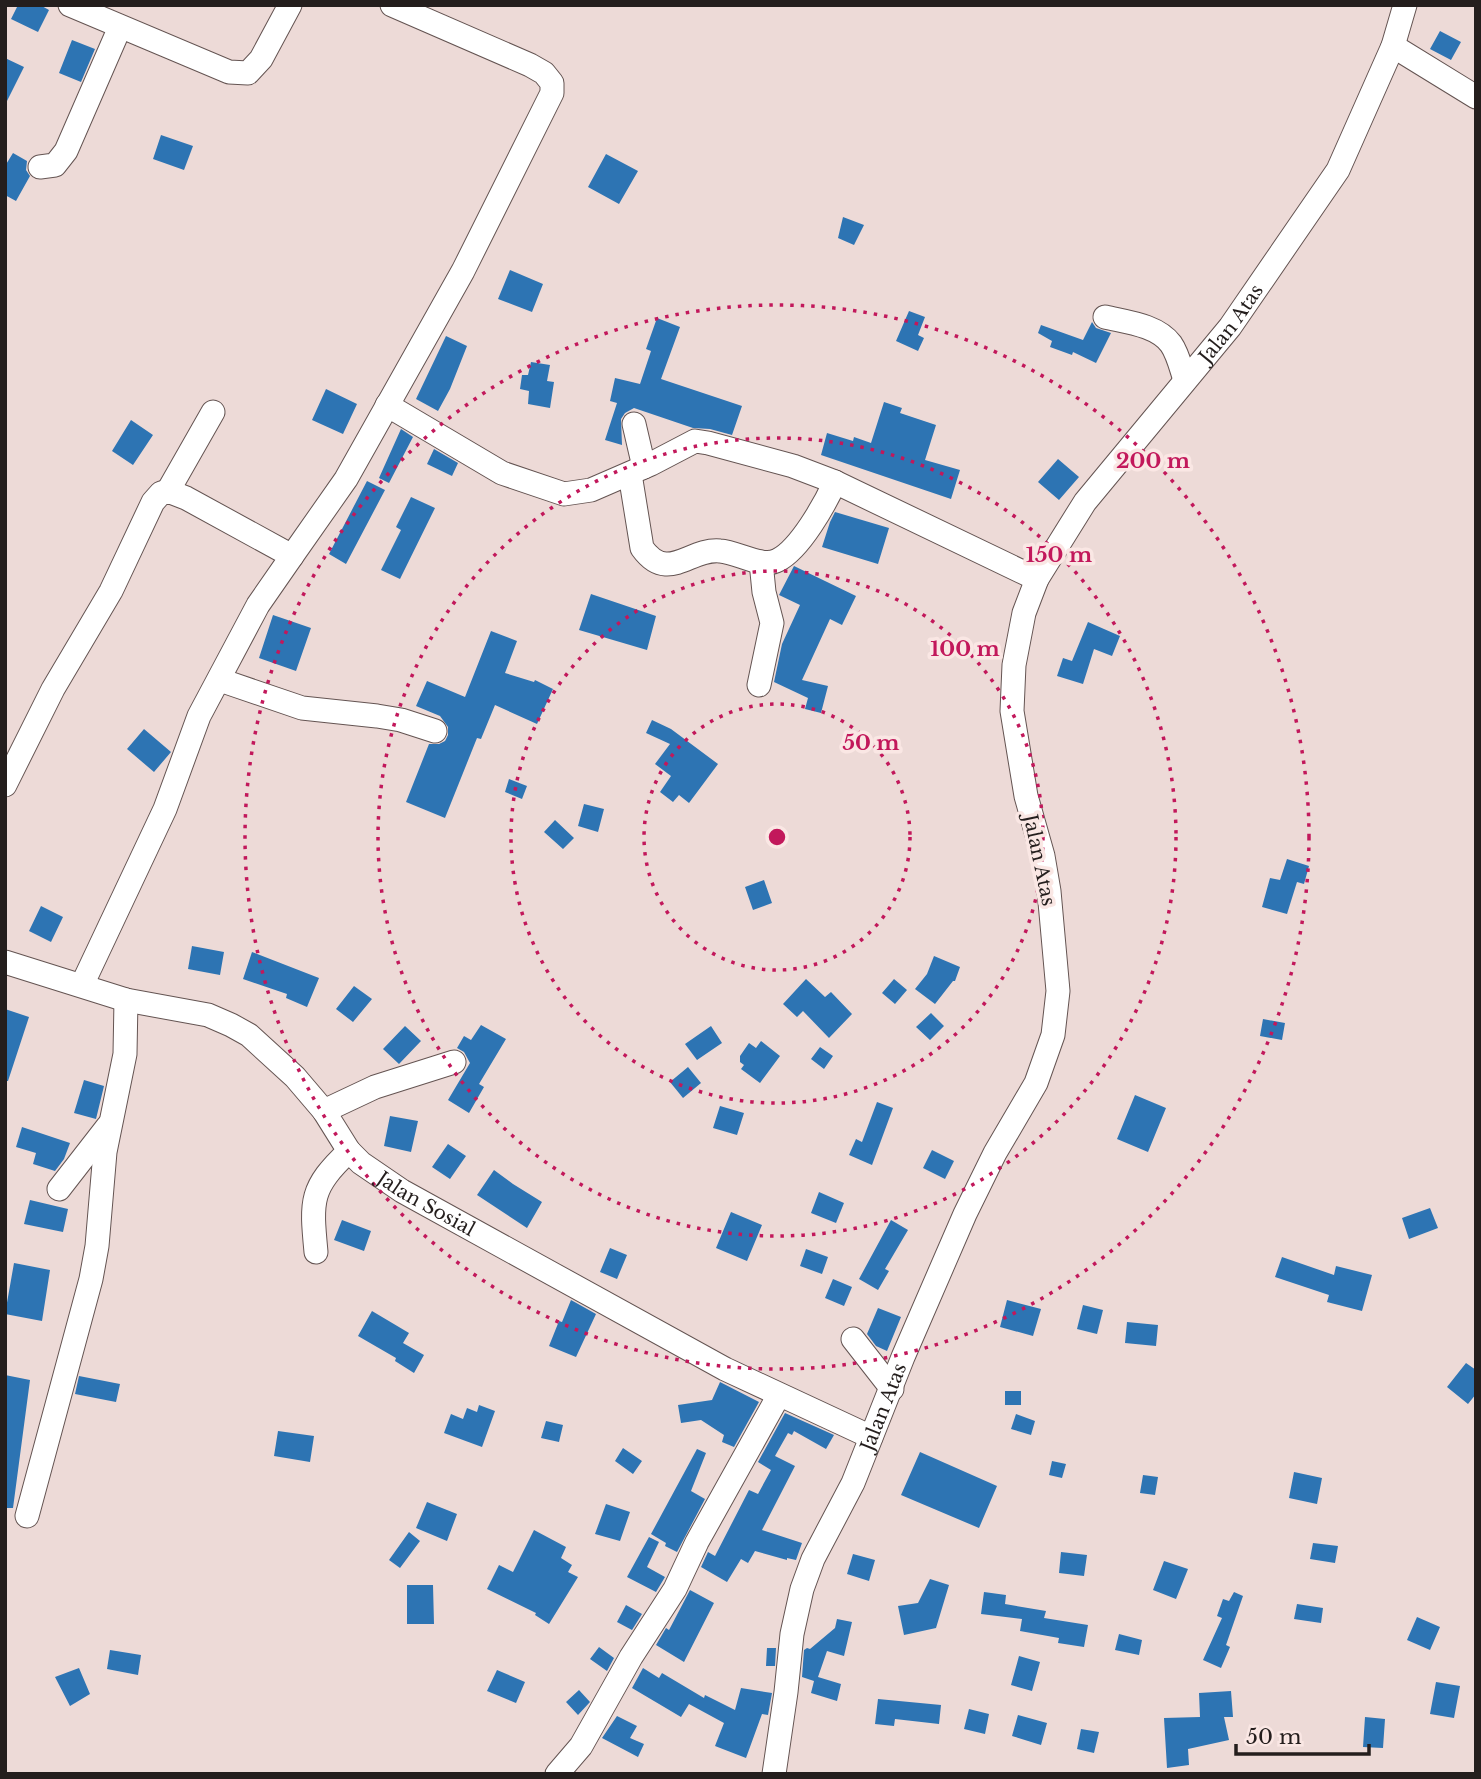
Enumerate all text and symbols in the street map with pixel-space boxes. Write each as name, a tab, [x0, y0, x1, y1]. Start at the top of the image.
street label: Jalan Atas	[1192, 280, 1268, 370]
text: 200 m	[1116, 448, 1190, 474]
text: 150 m	[1026, 542, 1092, 568]
text: 100 m	[930, 636, 1000, 662]
text: 50 m	[842, 730, 900, 756]
street label: Jalan Atas	[1018, 809, 1060, 908]
centre of rings	[765, 825, 789, 849]
street label: Jalan Sosial	[370, 1165, 479, 1241]
street label: Jalan Atas	[855, 1360, 911, 1457]
scale bar	[1236, 1712, 1369, 1756]
text: 50 m	[1246, 1724, 1302, 1750]

